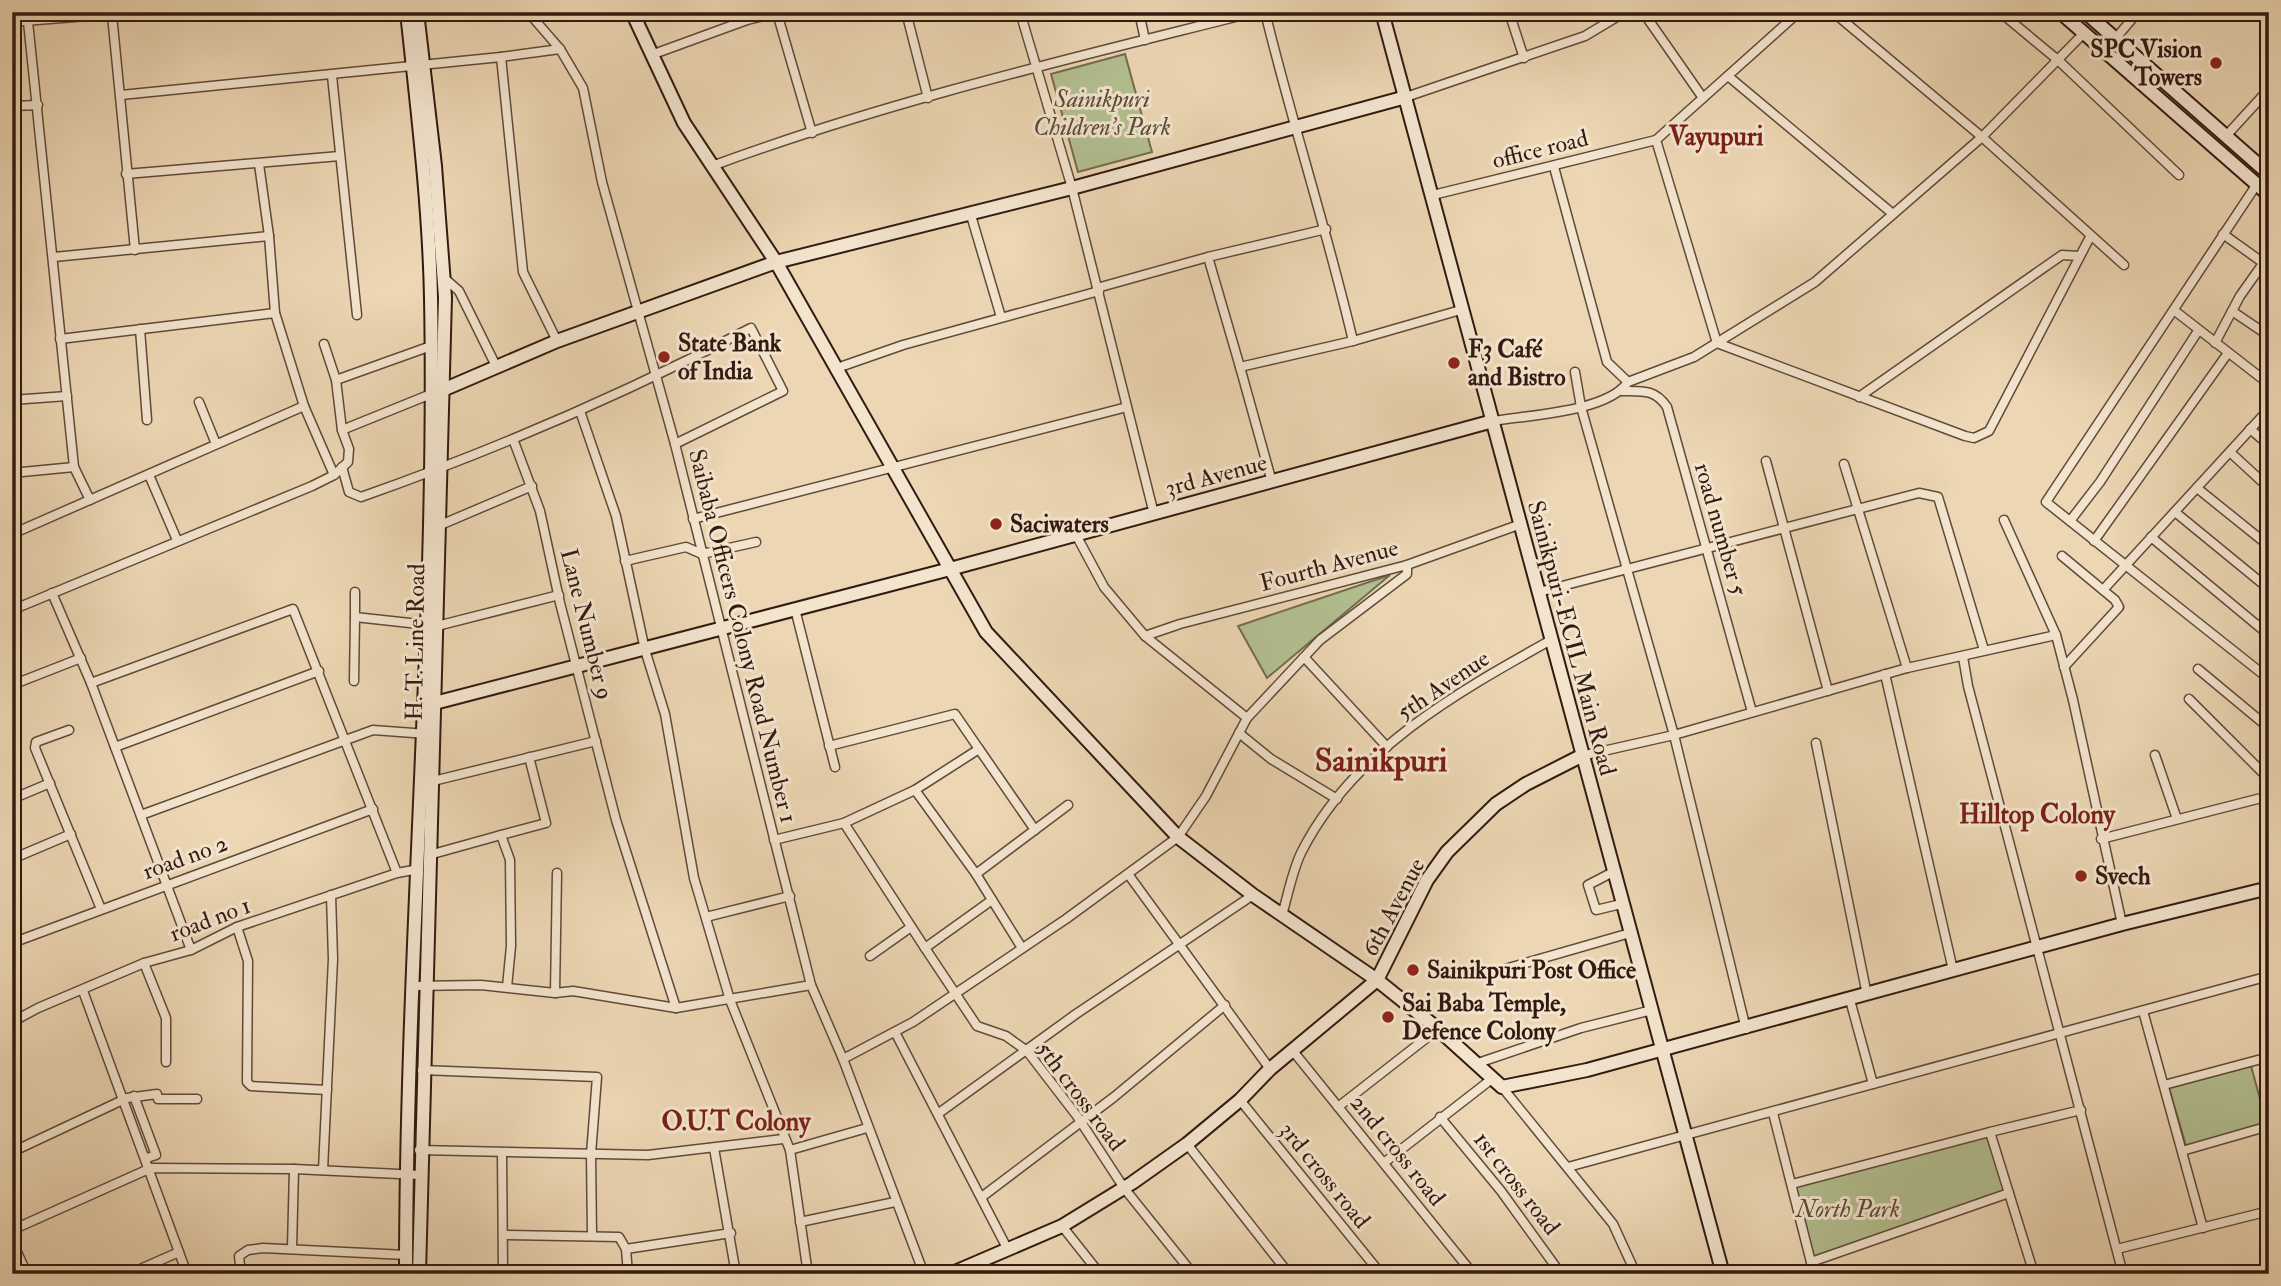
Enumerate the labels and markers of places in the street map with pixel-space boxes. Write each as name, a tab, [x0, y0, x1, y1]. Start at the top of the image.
place label: SPC Vision Towers	[2090, 34, 2203, 93]
marker: SPC Vision Towers	[2208, 55, 2224, 71]
place label: State Bank of India	[678, 328, 782, 387]
place label: F3 Café and Bistro	[1468, 334, 1566, 393]
marker: State Bank of India	[656, 349, 672, 365]
marker: F3 Café and Bistro	[1446, 355, 1462, 371]
place label: Saciwaters	[1010, 509, 1109, 540]
marker: Saciwaters	[988, 516, 1004, 532]
place label: Svech	[2095, 861, 2151, 892]
marker: Svech	[2073, 868, 2089, 884]
place label: Sainikpuri Post Office	[1427, 955, 1636, 986]
marker: Sainikpuri Post Office	[1405, 962, 1421, 978]
place label: Sai Baba Temple, Defence Colony	[1402, 988, 1566, 1047]
marker: Sai Baba Temple, Defence Colony	[1380, 1009, 1396, 1025]

